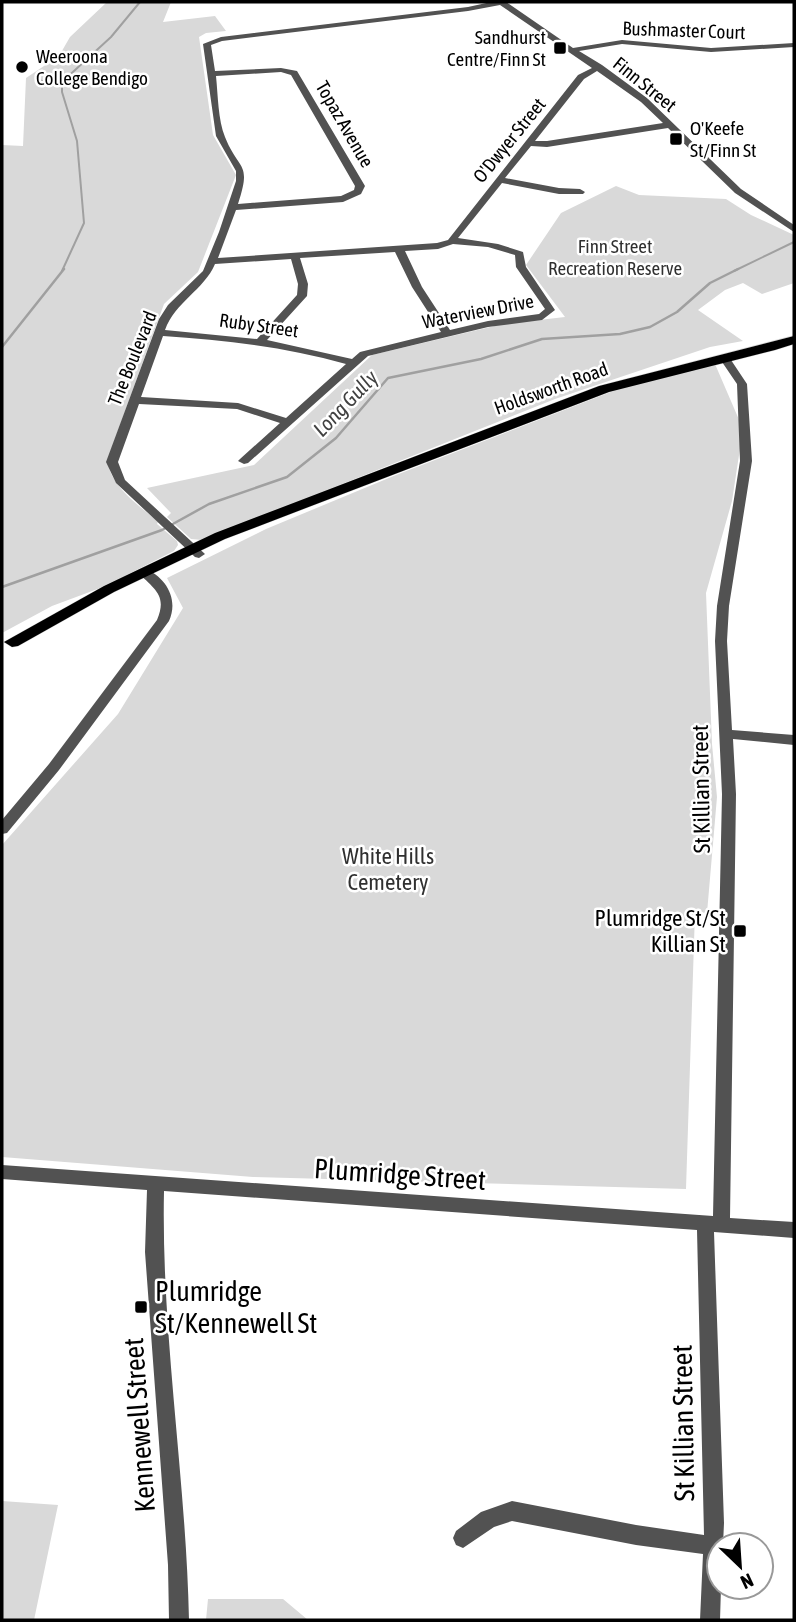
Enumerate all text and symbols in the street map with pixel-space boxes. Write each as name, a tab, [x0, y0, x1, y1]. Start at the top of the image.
street label: Bushmaster Court	[622, 17, 746, 43]
place label: Sandhurst Centre/Finn St	[447, 26, 546, 70]
marker: Sandhurst Centre/Finn St	[552, 40, 568, 56]
place label: Weeroona College Bendigo	[36, 45, 148, 89]
street label: Finn Street	[609, 52, 681, 116]
marker: Weeroona College Bendigo	[14, 59, 30, 75]
street label: Topaz Avenue	[311, 77, 379, 171]
street label: O'Dwyer Street	[468, 93, 550, 187]
place label: O'Keefe St/Finn St	[690, 117, 756, 161]
marker: O'Keefe St/Finn St	[668, 131, 684, 147]
park label: Finn Street Recreation Reserve	[548, 235, 682, 279]
street label: Waterview Drive	[420, 289, 536, 333]
street label: The Boulevard	[103, 308, 161, 408]
street label: Ruby Street	[218, 309, 300, 341]
street label: Holdsworth Road	[491, 357, 611, 419]
water label: Long Gully	[308, 365, 382, 441]
street label: St Killian Street	[687, 724, 715, 854]
park label: White Hills Cemetery	[342, 843, 434, 895]
place label: Plumridge St/St Killian St	[595, 905, 726, 957]
marker: Plumridge St/St Killian St	[732, 923, 748, 939]
street label: Plumridge Street	[313, 1152, 487, 1196]
place label: Plumridge St/Kennewell St	[155, 1275, 317, 1339]
marker: Plumridge St/Kennewell St	[133, 1299, 149, 1315]
street label: Kennewell Street	[117, 1337, 161, 1513]
street label: St Killian Street	[666, 1344, 700, 1502]
north arrow	[705, 1531, 775, 1601]
text: N	[737, 1569, 757, 1594]

